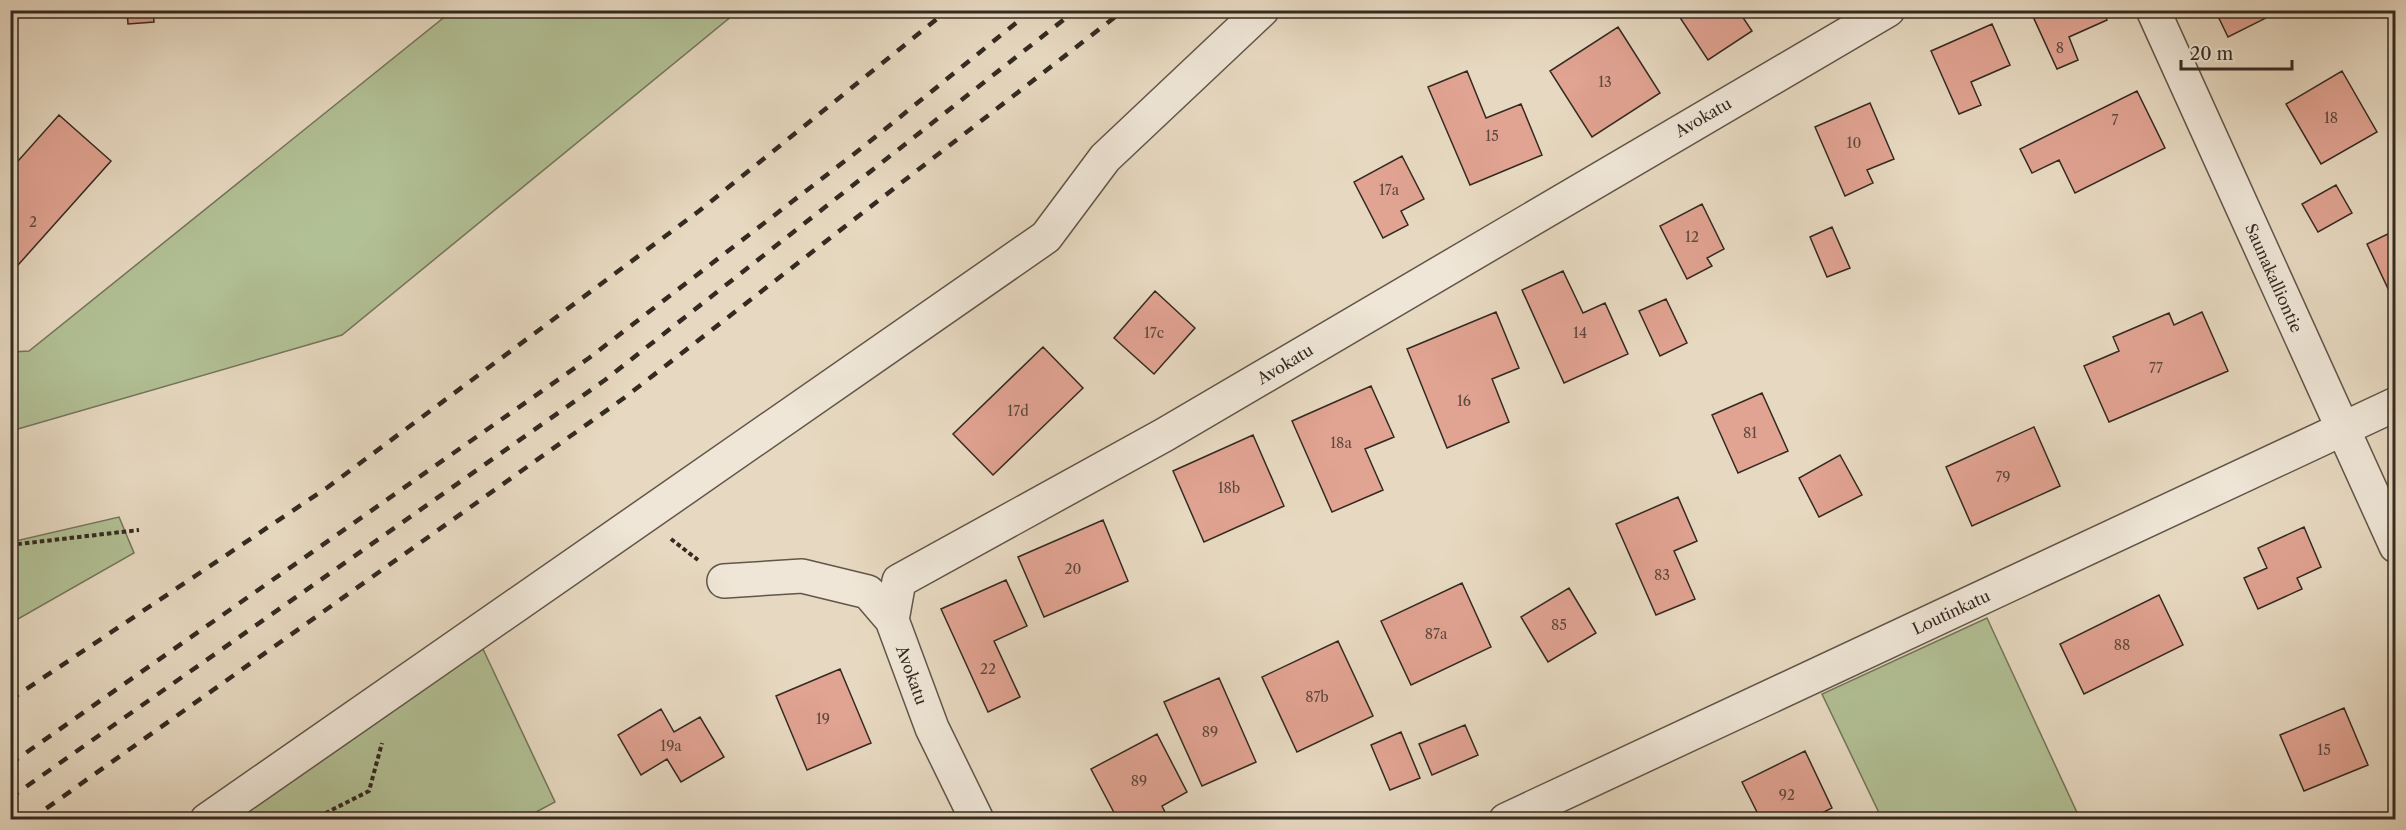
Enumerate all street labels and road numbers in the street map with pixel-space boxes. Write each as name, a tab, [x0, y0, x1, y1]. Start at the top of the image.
street label: Avokatu	[1670, 93, 1735, 142]
street label: Saunakalliontie	[2241, 220, 2307, 336]
street label: Avokatu	[1253, 339, 1317, 389]
street label: Loutinkatu	[1909, 585, 1993, 639]
street label: Avokatu	[892, 642, 932, 708]

